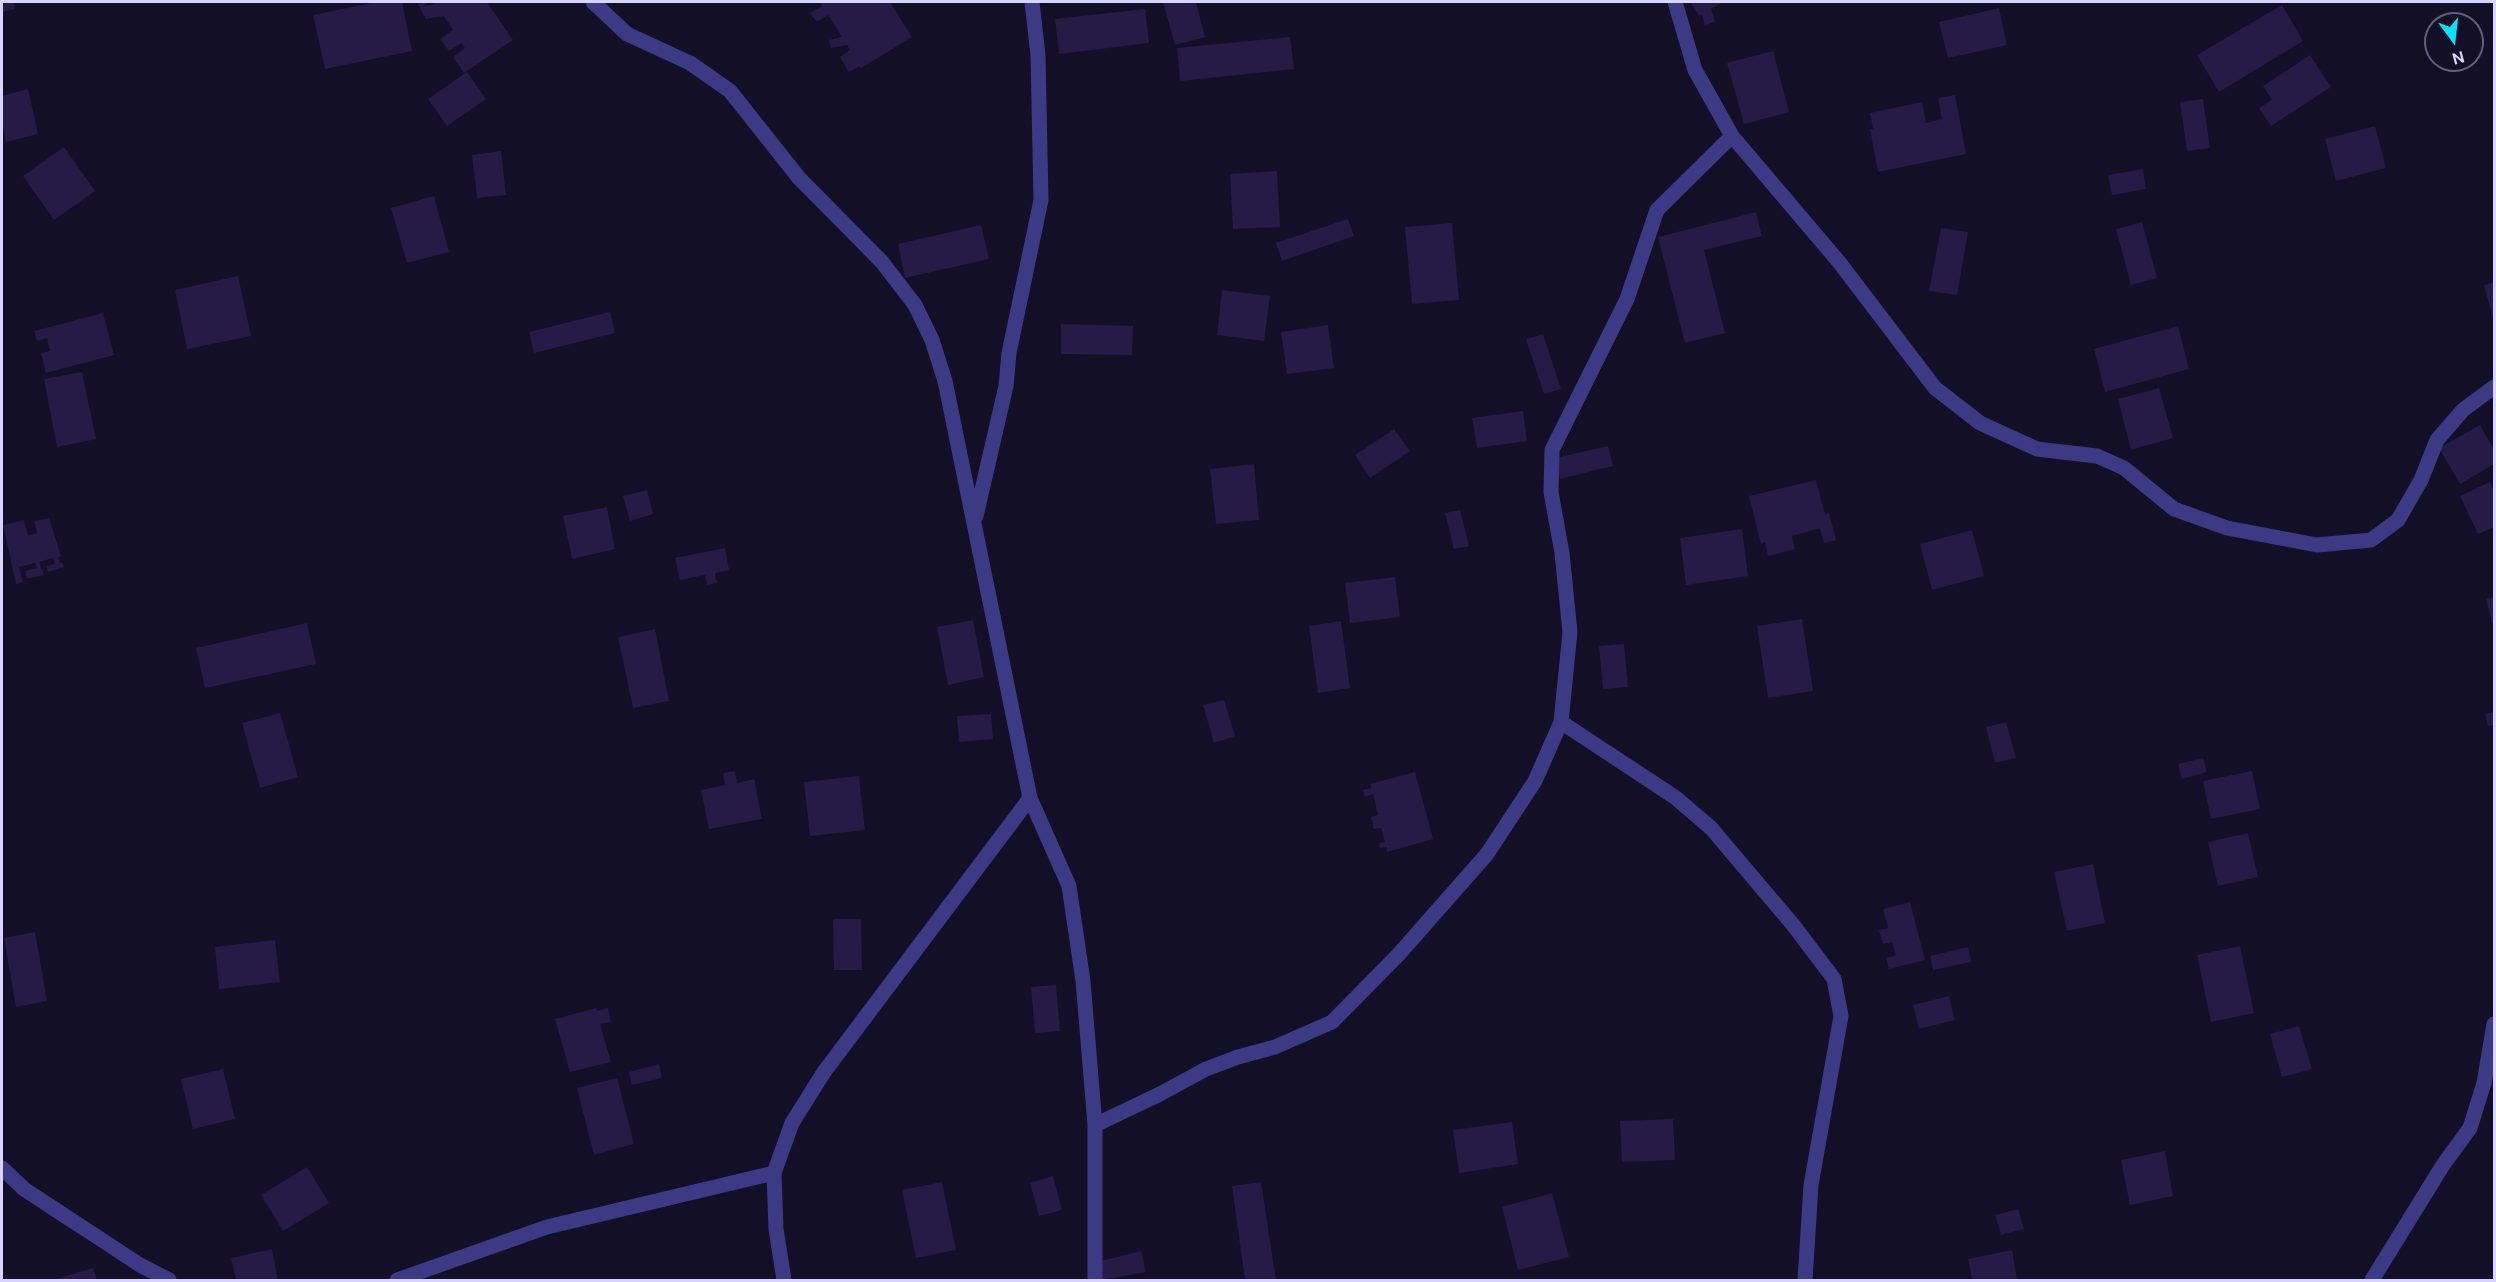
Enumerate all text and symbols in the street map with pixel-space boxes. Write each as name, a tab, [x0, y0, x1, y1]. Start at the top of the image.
north arrow	[2424, 12, 2484, 72]
text: N	[2450, 46, 2467, 70]

